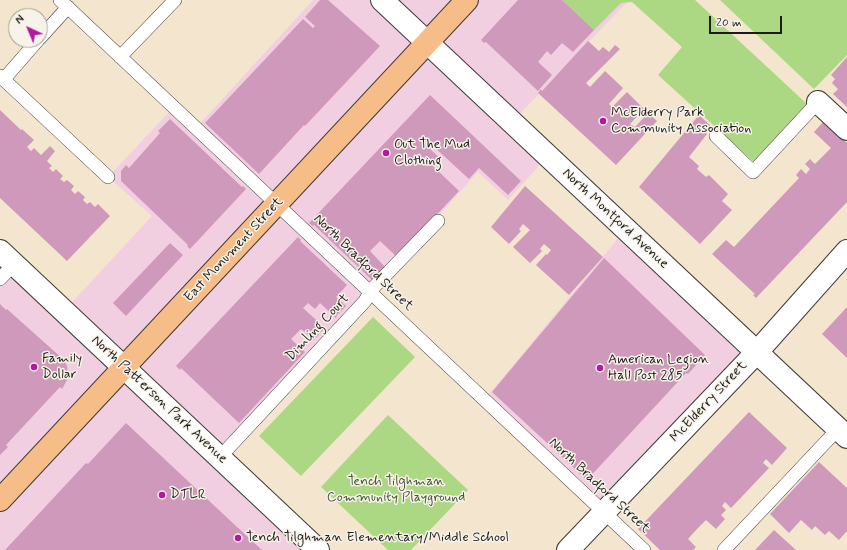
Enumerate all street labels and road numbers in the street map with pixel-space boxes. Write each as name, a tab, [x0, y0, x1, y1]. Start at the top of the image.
street label: North Montford Avenue	[558, 165, 672, 273]
street label: East Monument Street	[181, 194, 287, 306]
street label: North Bradford Street	[310, 211, 416, 315]
street label: Dimling Court	[283, 291, 353, 365]
street label: North Patterson Park Avenue	[87, 332, 231, 468]
street label: McElderry Street	[667, 358, 751, 446]
street label: North Bradford Street	[545, 435, 653, 537]

